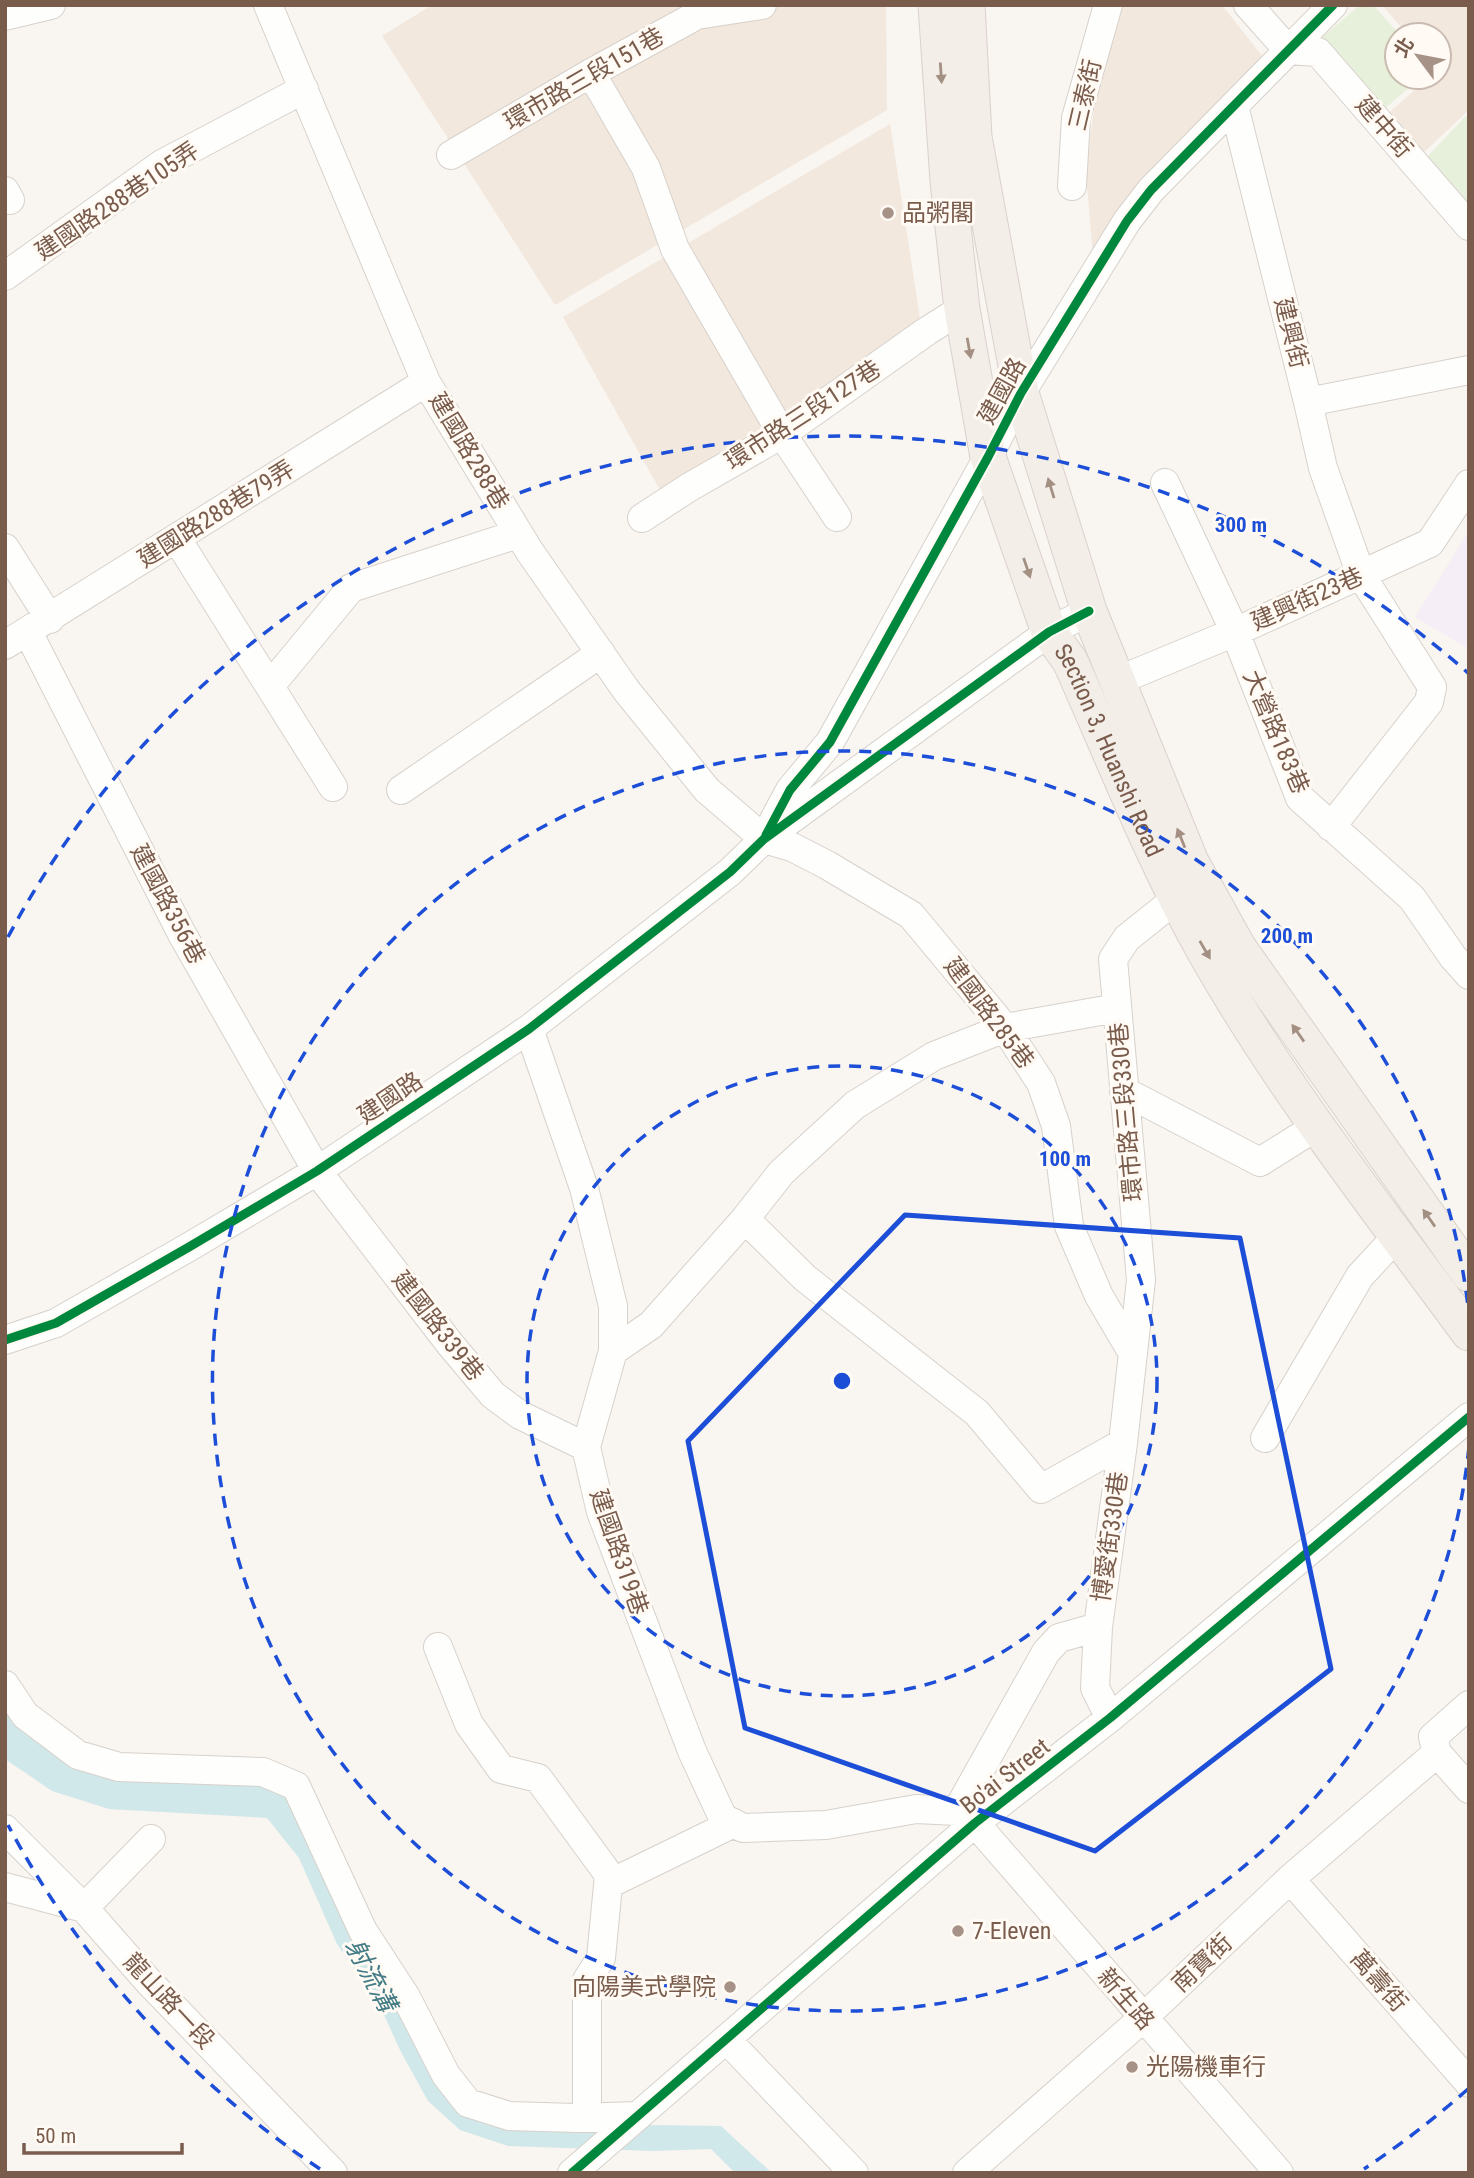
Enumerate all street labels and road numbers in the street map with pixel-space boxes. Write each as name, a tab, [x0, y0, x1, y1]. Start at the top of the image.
street label: 環市路三段151巷	[499, 22, 669, 136]
street label: 三泰街	[1063, 57, 1107, 133]
street label: 建中街	[1350, 91, 1418, 163]
street label: 建國路288巷105弄	[30, 136, 204, 266]
street label: 建興街	[1269, 295, 1313, 371]
street label: 建國路	[972, 353, 1032, 429]
street label: 環市路三段127巷	[720, 354, 886, 476]
street label: 建國路288巷	[423, 387, 515, 515]
street label: 建國路288巷79弄	[133, 455, 299, 573]
street label: 建興街23巷	[1247, 562, 1367, 636]
street label: Section 3, Huanshi Road	[1048, 639, 1168, 861]
street label: 大營路183巷	[1237, 666, 1315, 798]
street label: 建國路356巷	[125, 839, 211, 969]
street label: 建國路285巷	[938, 952, 1040, 1074]
street label: 環市路三段330巷	[1104, 1021, 1148, 1203]
street label: 建國路	[352, 1066, 428, 1130]
street label: 建國路339巷	[386, 1266, 490, 1386]
street label: 博愛街330巷	[1087, 1470, 1133, 1604]
street label: 建國路319巷	[584, 1485, 654, 1619]
street label: Bo'ai Street	[955, 1732, 1055, 1820]
street label: 南寶街	[1166, 1928, 1238, 1998]
street label: 萬壽街	[1345, 1945, 1413, 2017]
street label: 龍山路一段	[118, 1948, 220, 2054]
street label: 新生路	[1092, 1963, 1160, 2035]

